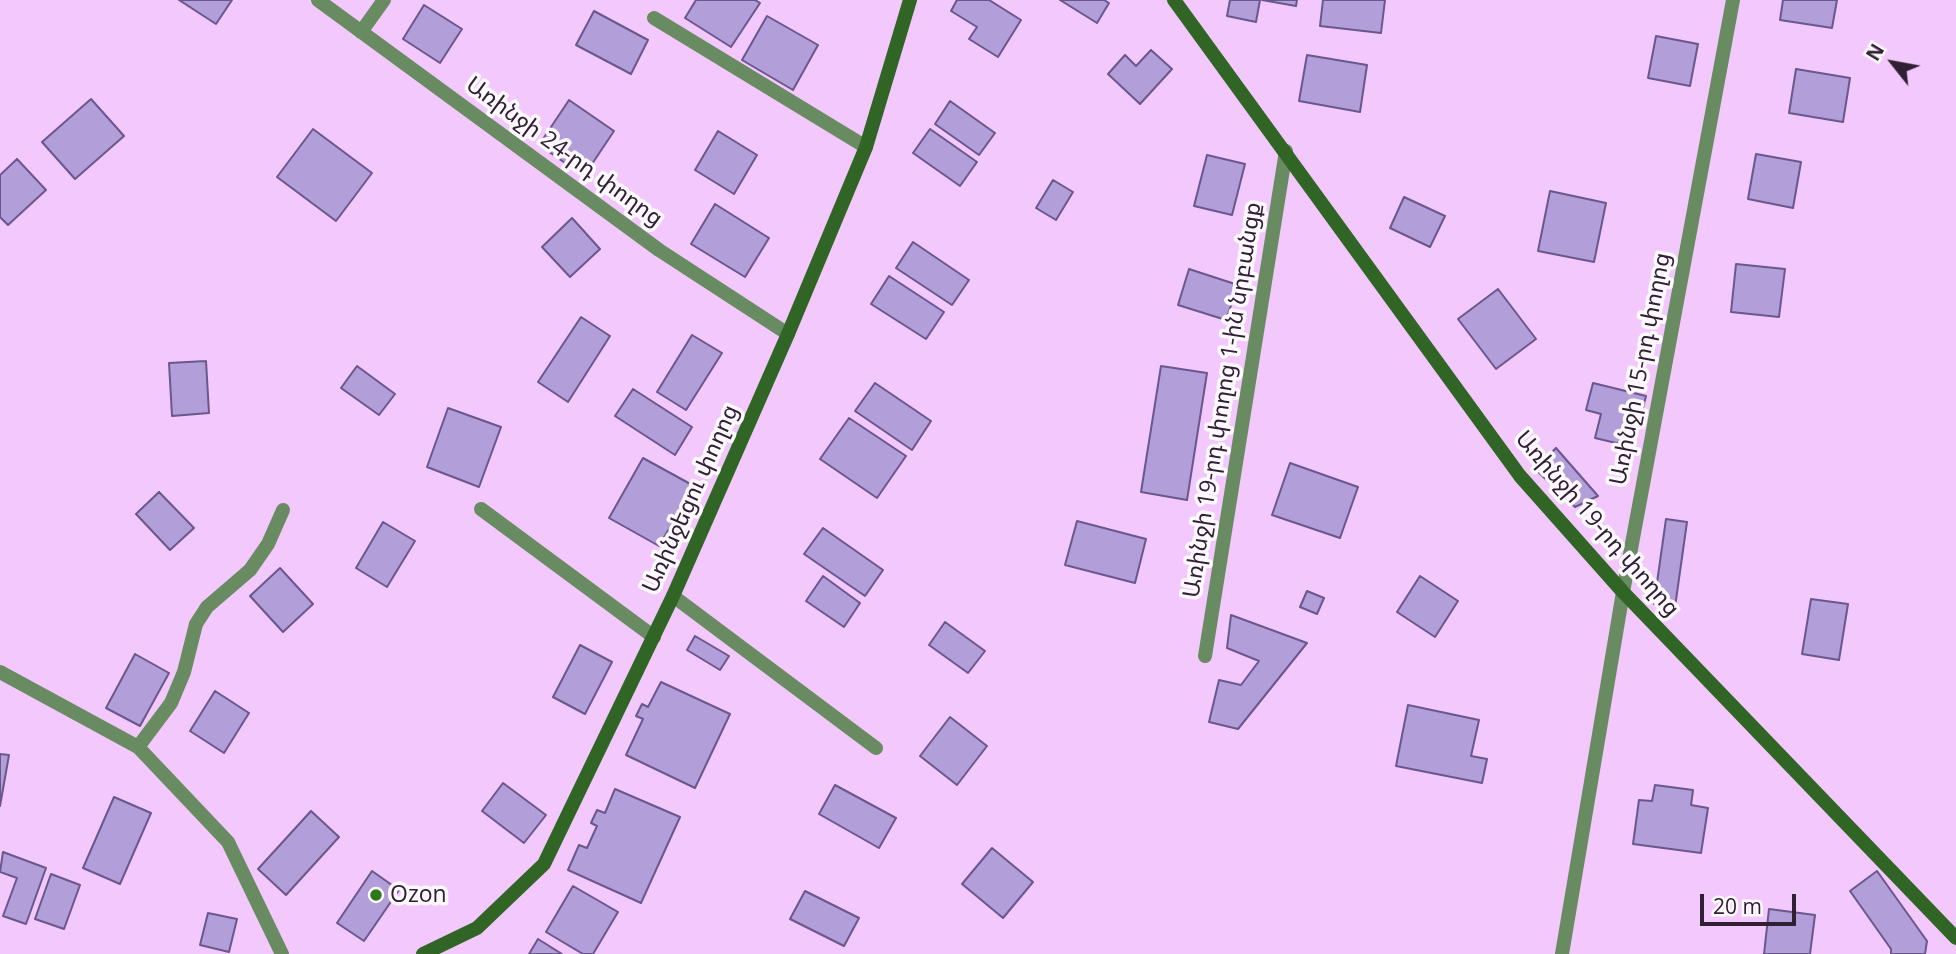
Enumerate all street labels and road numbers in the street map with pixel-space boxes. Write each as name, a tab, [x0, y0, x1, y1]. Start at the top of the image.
street label: Առինջի 24-րդ փողոց	[460, 71, 668, 233]
street label: Առինջի 19-րդ փողոց 1-ին նրբանցք	[1178, 200, 1268, 600]
street label: Առինջի 15-րդ փողոց	[1605, 250, 1677, 488]
street label: Առինջեցու փողոց	[637, 401, 745, 597]
street label: Առինջի 19-րդ փողոց	[1509, 426, 1685, 622]

